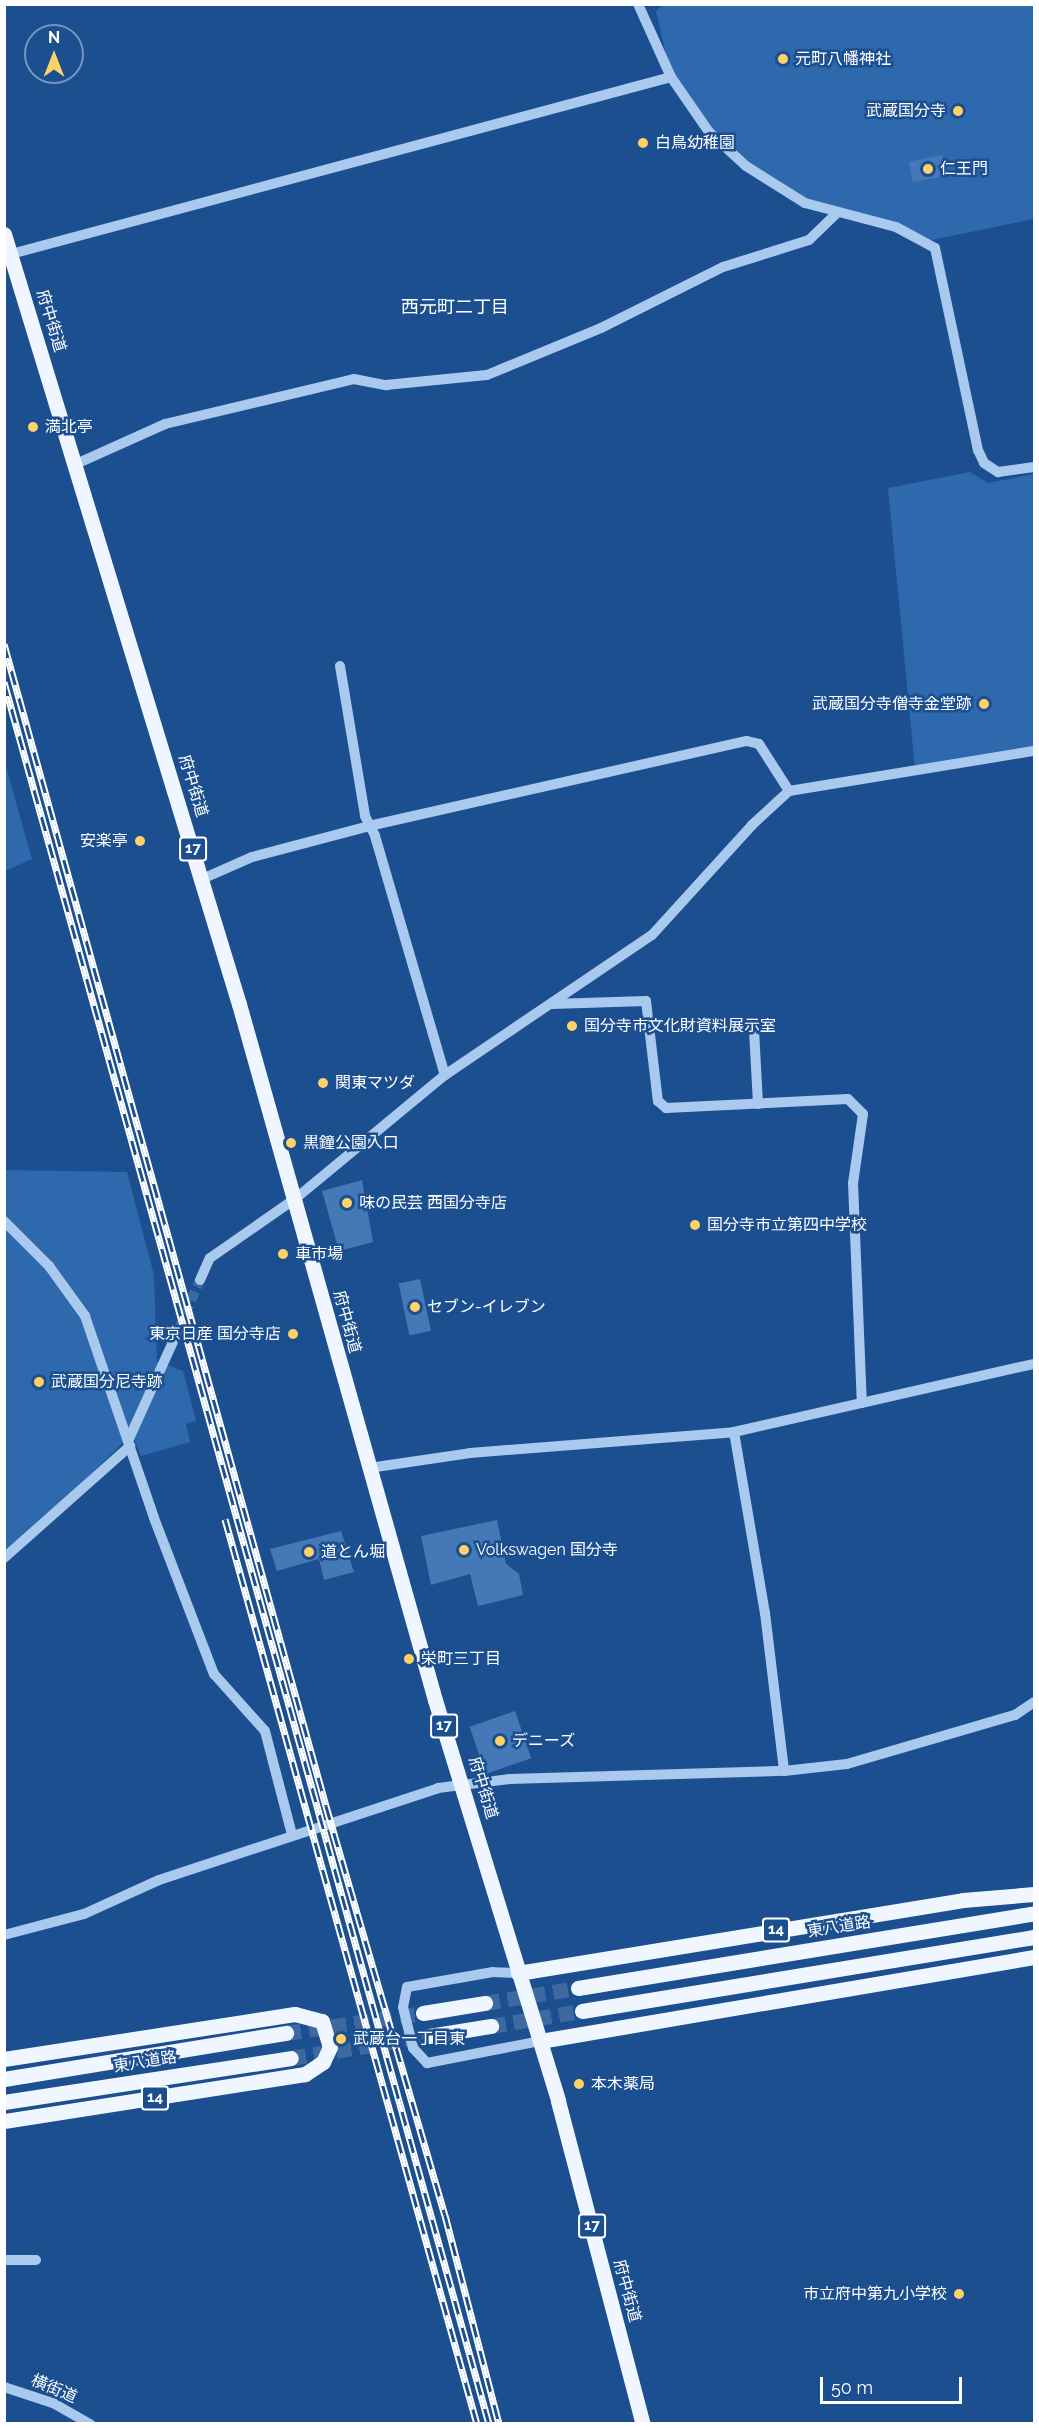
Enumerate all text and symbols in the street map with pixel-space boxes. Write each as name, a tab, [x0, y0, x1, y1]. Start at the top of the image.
north arrow	[24, 24, 84, 84]
text: N	[48, 28, 60, 47]
place label: 元町八幡神社	[795, 49, 891, 69]
marker: 元町八幡神社	[776, 52, 790, 66]
place label: 武蔵国分寺	[866, 101, 946, 121]
marker: 武蔵国分寺	[951, 104, 965, 118]
place label: 白鳥幼稚園	[655, 133, 735, 153]
marker: 白鳥幼稚園	[636, 136, 650, 150]
place label: 仁王門	[940, 159, 988, 179]
marker: 仁王門	[921, 162, 935, 176]
street label: 府中街道	[32, 288, 70, 354]
district label: 西元町二丁目	[401, 296, 509, 318]
place label: 満北亭	[45, 417, 93, 437]
marker: 満北亭	[26, 420, 40, 434]
place label: 武蔵国分寺僧寺金堂跡	[812, 694, 972, 714]
marker: 武蔵国分寺僧寺金堂跡	[977, 697, 991, 711]
street label: 府中街道	[174, 753, 212, 819]
place label: 安楽亭	[80, 831, 128, 851]
marker: 安楽亭	[133, 834, 147, 848]
road number: 17	[178, 837, 208, 861]
place label: 国分寺市文化財資料展示室	[584, 1016, 776, 1036]
marker: 国分寺市文化財資料展示室	[565, 1019, 579, 1033]
place label: 関東マツダ	[335, 1073, 415, 1093]
marker: 関東マツダ	[316, 1076, 330, 1090]
place label: 黒鐘公園入口	[303, 1133, 399, 1153]
marker: 黒鐘公園入口	[284, 1136, 298, 1150]
place label: 味の民芸 西国分寺店	[359, 1193, 507, 1213]
marker: 味の民芸 西国分寺店	[340, 1196, 354, 1210]
place label: 国分寺市立第四中学校	[707, 1215, 867, 1235]
marker: 国分寺市立第四中学校	[688, 1218, 702, 1232]
place label: 車市場	[295, 1244, 343, 1264]
marker: 車市場	[276, 1247, 290, 1261]
street label: 府中街道	[329, 1289, 365, 1355]
place label: セブン-イレブン	[427, 1297, 546, 1317]
marker: セブン-イレブン	[408, 1300, 422, 1314]
place label: 東京日産 国分寺店	[149, 1324, 281, 1344]
marker: 東京日産 国分寺店	[286, 1327, 300, 1341]
place label: 武蔵国分尼寺跡	[51, 1372, 163, 1392]
marker: 武蔵国分尼寺跡	[32, 1375, 46, 1389]
place label: Volkswagen 国分寺	[476, 1540, 618, 1560]
place label: 道とん堀	[321, 1542, 385, 1562]
marker: Volkswagen 国分寺	[457, 1543, 471, 1557]
marker: 道とん堀	[302, 1545, 316, 1559]
place label: 栄町三丁目	[421, 1649, 501, 1669]
marker: 栄町三丁目	[402, 1652, 416, 1666]
road number: 17	[429, 1714, 459, 1738]
place label: デニーズ	[512, 1731, 576, 1751]
marker: デニーズ	[493, 1734, 507, 1748]
street label: 府中街道	[464, 1755, 502, 1821]
street label: 東八道路	[806, 1913, 872, 1941]
road number: 14	[761, 1918, 791, 1942]
place label: 武蔵台一丁目東	[353, 2029, 465, 2049]
marker: 武蔵台一丁目東	[334, 2032, 348, 2046]
street label: 東八道路	[112, 2048, 178, 2076]
place label: 本木薬局	[591, 2074, 655, 2094]
marker: 本木薬局	[572, 2077, 586, 2091]
road number: 14	[140, 2086, 170, 2110]
road number: 17	[577, 2214, 607, 2238]
street label: 府中街道	[609, 2258, 645, 2324]
place label: 市立府中第九小学校	[803, 2284, 947, 2304]
marker: 市立府中第九小学校	[952, 2287, 966, 2301]
scale bar	[823, 2365, 966, 2403]
street label: 横街道	[28, 2371, 80, 2407]
text: 50 m	[831, 2377, 873, 2398]

